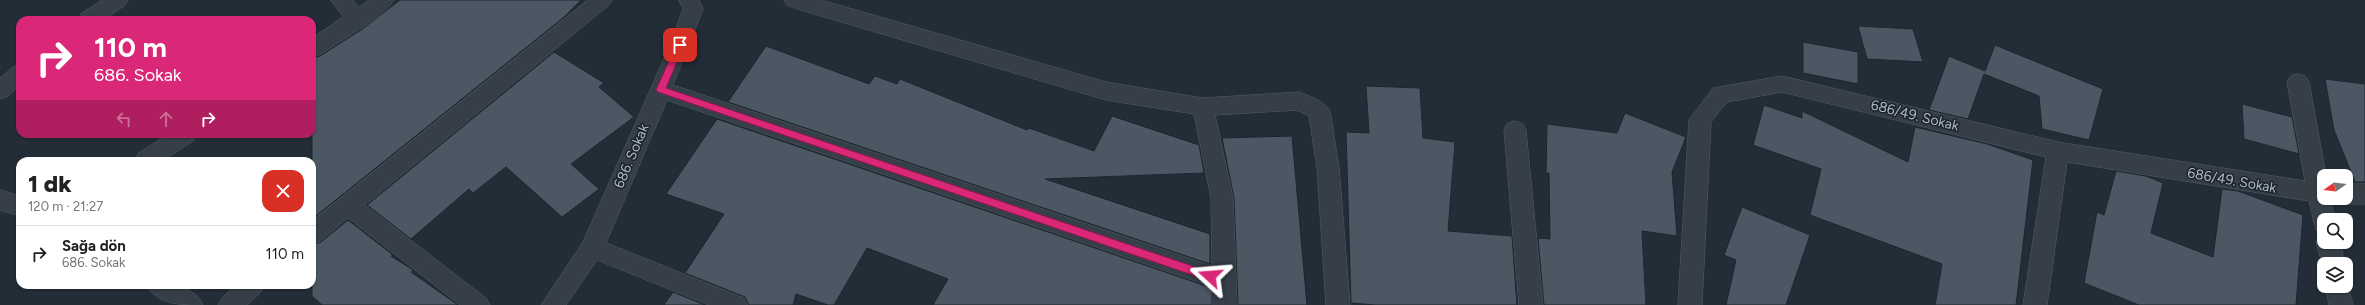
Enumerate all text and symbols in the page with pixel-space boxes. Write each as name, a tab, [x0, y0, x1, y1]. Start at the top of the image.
pin	[663, 28, 697, 62]
text: 110 m	[94, 30, 167, 64]
icon: right	[28, 32, 80, 84]
icon: arrive	[669, 34, 691, 56]
text: 686. Sokak	[94, 64, 182, 86]
street label: 686/49. Sokak	[1869, 96, 1961, 135]
icon: left	[113, 108, 135, 130]
icon: ahead	[155, 108, 177, 130]
icon: right	[197, 108, 219, 130]
street label: 686. Sokak	[610, 121, 653, 191]
street label: 686/49. Sokak	[2186, 164, 2278, 197]
text: 1 dk	[28, 169, 72, 198]
north arrow	[2317, 169, 2353, 205]
map controls	[2317, 169, 2353, 293]
button: close	[262, 170, 304, 212]
text: 120 m · 21:27	[28, 199, 103, 214]
button: search	[2317, 213, 2353, 249]
text: Sağa dön	[62, 237, 126, 255]
icon: right	[28, 243, 50, 265]
text: 110 m	[266, 245, 304, 263]
text: 686. Sokak	[62, 255, 125, 270]
position arrow	[1189, 255, 1231, 297]
button: layers	[2317, 257, 2353, 293]

